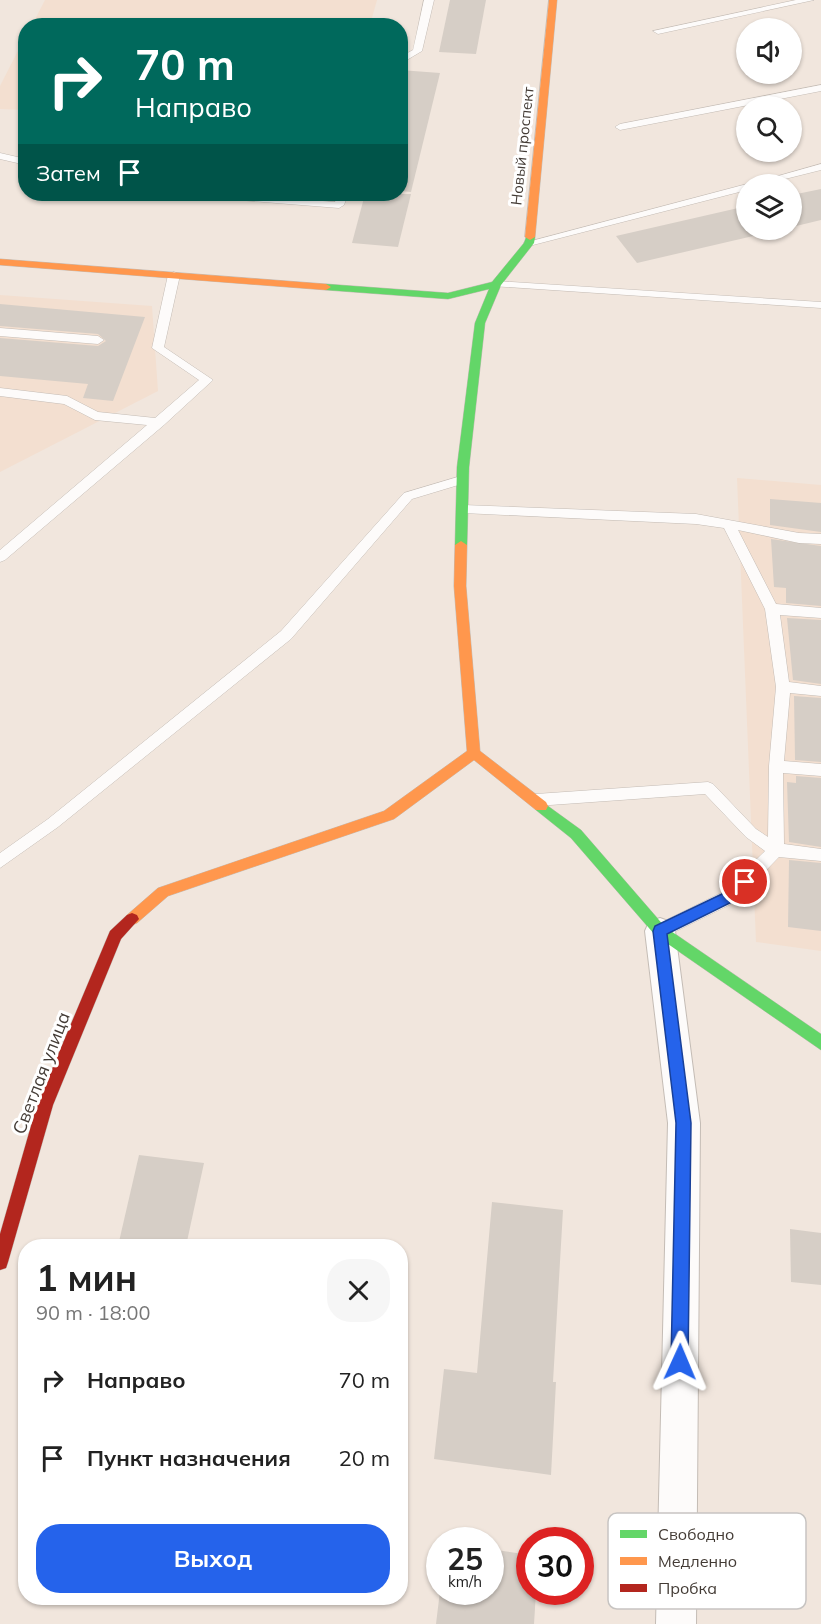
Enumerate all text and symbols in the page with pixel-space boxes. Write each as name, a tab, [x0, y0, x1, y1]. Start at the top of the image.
map controls	[736, 18, 802, 240]
button: sound	[736, 18, 802, 84]
text: 70 m	[135, 38, 235, 91]
icon: right	[36, 42, 114, 120]
street label: Новый проспект	[506, 86, 538, 206]
text: Направо	[135, 90, 252, 124]
button: search	[736, 96, 802, 162]
icon: arrive	[113, 156, 146, 189]
text: Затем	[36, 159, 101, 187]
button: layers	[736, 174, 802, 240]
pin	[719, 856, 770, 907]
icon: arrive	[728, 865, 761, 898]
street label: Светлая улица	[7, 1009, 75, 1137]
text: 1 мин	[36, 1255, 137, 1300]
button: close	[327, 1259, 390, 1322]
text: 90 m · 18:00	[36, 1300, 150, 1325]
position arrow	[648, 1330, 712, 1394]
icon: right	[36, 1364, 69, 1397]
text: Направо	[87, 1366, 185, 1394]
text: 70 m	[339, 1366, 390, 1394]
icon: arrive	[36, 1442, 69, 1475]
text: Пункт назначения	[87, 1444, 291, 1472]
text: 20 m	[339, 1444, 390, 1472]
legend	[608, 1513, 806, 1609]
button: Выход	[36, 1524, 390, 1593]
text: Свободно	[658, 1524, 734, 1544]
speed limit sign: 30	[516, 1527, 594, 1605]
text: 25	[447, 1540, 483, 1578]
text: Медленно	[658, 1551, 737, 1571]
text: km/h	[448, 1572, 482, 1591]
text: Пробка	[658, 1578, 717, 1598]

